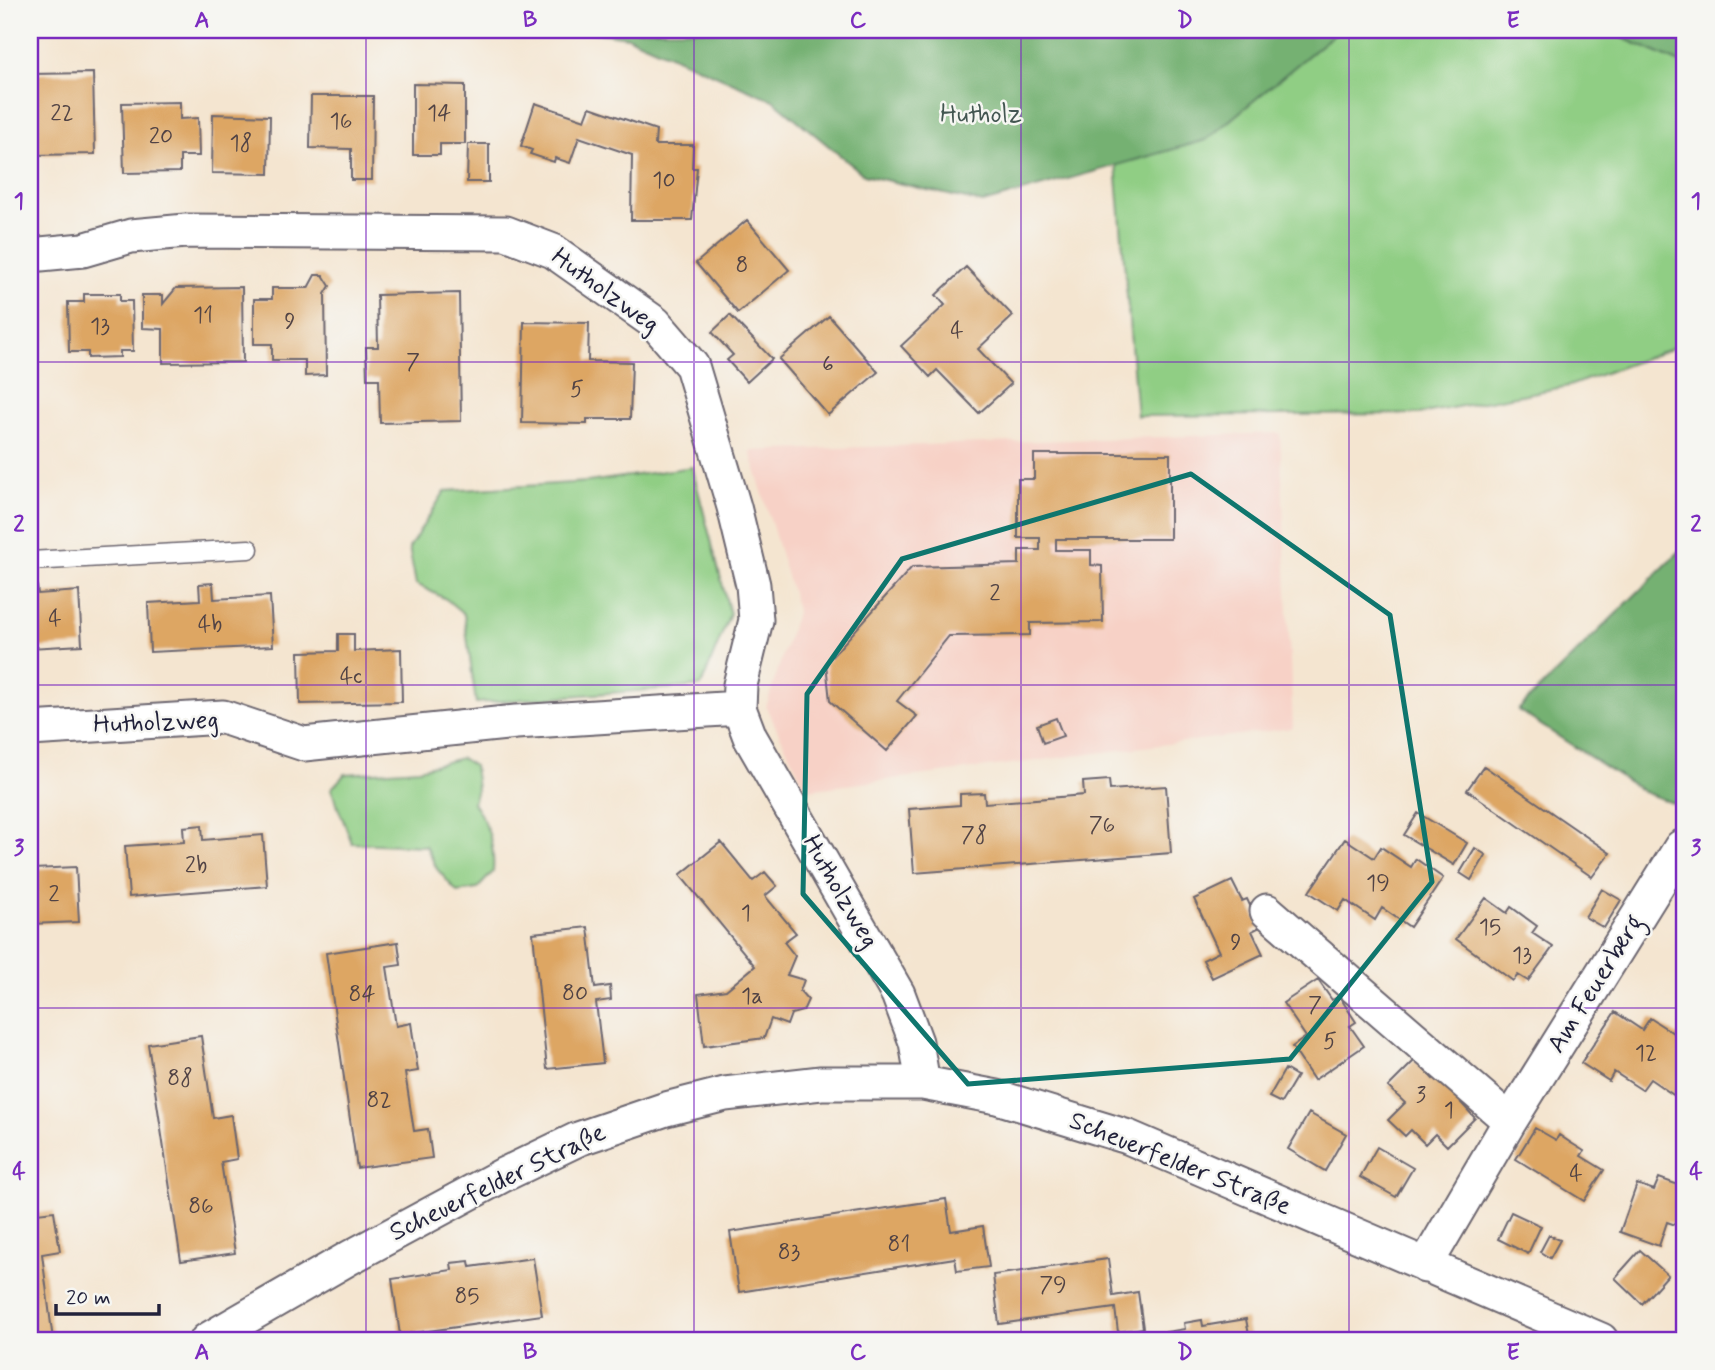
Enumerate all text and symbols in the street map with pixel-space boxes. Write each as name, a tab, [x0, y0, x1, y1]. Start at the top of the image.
text: A	[194, 6, 210, 36]
text: B	[523, 6, 538, 36]
text: C	[850, 6, 867, 36]
text: D	[1177, 6, 1193, 36]
text: E	[1506, 6, 1520, 36]
park label: Hutholz	[940, 98, 1022, 132]
house number: 22	[50, 99, 74, 129]
house number: 14	[427, 99, 451, 129]
house number: 16	[330, 107, 353, 137]
house number: 20	[149, 122, 173, 152]
house number: 18	[230, 129, 252, 159]
house number: 10	[652, 166, 676, 196]
text: 1	[14, 187, 24, 217]
text: 1	[1691, 187, 1701, 217]
street label: Hutholzweg	[544, 240, 666, 342]
house number: 8	[736, 251, 748, 281]
house number: 11	[193, 301, 213, 331]
house number: 9	[284, 307, 296, 337]
house number: 13	[90, 312, 110, 342]
house number: 4	[950, 316, 964, 346]
house number: 7	[406, 348, 420, 378]
house number: 6	[822, 350, 834, 380]
house number: 5	[570, 375, 584, 405]
text: 2	[13, 510, 25, 540]
text: 2	[1690, 510, 1702, 540]
house number: 2	[989, 579, 1001, 609]
house number: 4	[48, 604, 62, 634]
house number: 4b	[198, 610, 222, 640]
house number: 4c	[340, 662, 362, 692]
street label: Hutholzweg	[93, 704, 219, 742]
house number: 76	[1089, 811, 1115, 841]
house number: 78	[961, 821, 987, 851]
street label: Hutholzweg	[794, 829, 886, 955]
text: 3	[14, 834, 25, 864]
text: 3	[1691, 834, 1702, 864]
house number: 2b	[185, 851, 207, 881]
house number: 19	[1366, 869, 1390, 899]
house number: 2	[48, 880, 60, 910]
house number: 1	[741, 899, 751, 929]
street label: Am Feuerberg	[1540, 908, 1655, 1061]
house number: 15	[1479, 913, 1501, 943]
house number: 9	[1230, 928, 1242, 958]
house number: 13	[1512, 941, 1532, 971]
house number: 80	[562, 979, 588, 1009]
house number: 84	[349, 980, 376, 1010]
house number: 1a	[741, 982, 763, 1012]
house number: 7	[1308, 991, 1322, 1021]
house number: 5	[1323, 1027, 1337, 1057]
house number: 12	[1635, 1039, 1657, 1069]
house number: 88	[167, 1064, 193, 1094]
house number: 3	[1416, 1081, 1426, 1111]
house number: 82	[366, 1086, 392, 1116]
house number: 1	[1444, 1096, 1454, 1126]
street label: Scheuerfelder Straße	[1064, 1104, 1296, 1224]
street label: Scheuerfelder Straße	[384, 1116, 612, 1250]
text: 4	[12, 1157, 26, 1187]
text: 4	[1689, 1157, 1703, 1187]
house number: 4	[1569, 1159, 1583, 1189]
house number: 86	[188, 1192, 214, 1222]
house number: 81	[888, 1230, 910, 1260]
house number: 83	[778, 1238, 801, 1268]
house number: 79	[1039, 1271, 1067, 1301]
scale bar	[56, 1272, 159, 1316]
house number: 85	[454, 1282, 480, 1312]
text: 20 m	[66, 1284, 111, 1312]
text: A	[194, 1338, 210, 1368]
text: B	[523, 1338, 538, 1368]
text: C	[850, 1338, 867, 1368]
text: D	[1177, 1338, 1193, 1368]
text: E	[1506, 1338, 1520, 1368]

